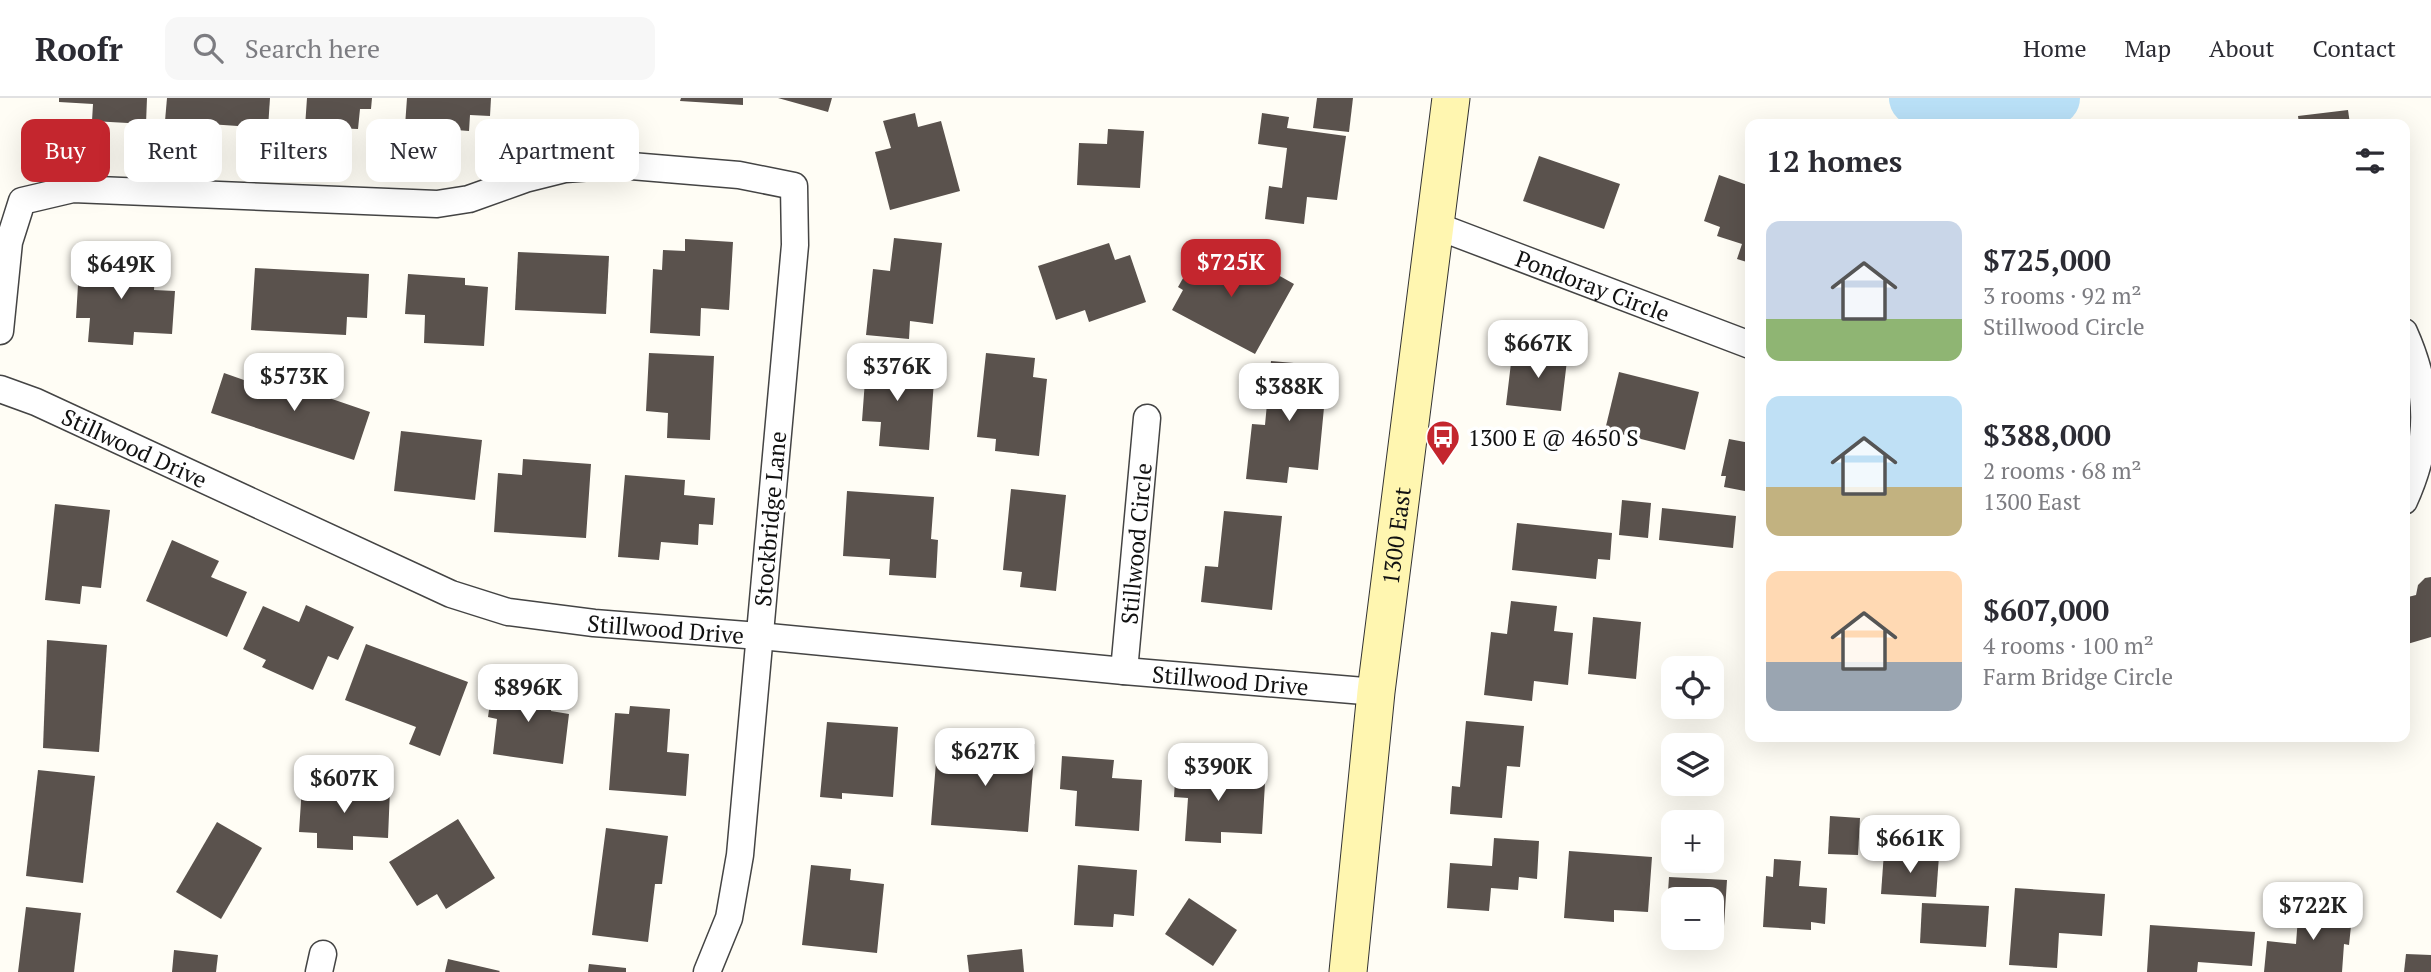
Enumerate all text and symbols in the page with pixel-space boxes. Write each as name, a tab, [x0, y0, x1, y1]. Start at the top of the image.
search box	[165, 17, 655, 80]
text: Roofr	[35, 27, 123, 70]
icon: search	[189, 29, 227, 67]
text: Search here	[245, 31, 380, 65]
text: Home	[2023, 32, 2087, 64]
text: Map	[2125, 32, 2171, 64]
text: About	[2209, 32, 2275, 64]
text: Contact	[2313, 32, 2396, 64]
chip: Buy	[21, 119, 110, 182]
chip: Rent	[124, 119, 222, 182]
chip: Filters	[236, 119, 352, 182]
chip: New	[366, 119, 461, 182]
chip: Apartment	[475, 119, 639, 182]
text: 12 homes	[1766, 141, 1902, 181]
icon: filters	[2351, 142, 2389, 180]
pin: $725K	[1182, 240, 1280, 299]
text: $725,000	[1983, 240, 2111, 280]
pin: $649K	[72, 242, 170, 301]
street label: Pondoray Circle	[1511, 242, 1674, 329]
text: $725K	[1197, 246, 1265, 277]
text: $649K	[87, 248, 155, 279]
icon: home	[1822, 249, 1906, 333]
text: 3 rooms · 92 m²	[1983, 280, 2142, 311]
text: Stillwood Circle	[1983, 311, 2145, 342]
pin: $667K	[1489, 320, 1587, 380]
text: $667K	[1504, 327, 1572, 358]
pin: $376K	[848, 344, 946, 403]
text: $376K	[863, 350, 931, 381]
pin: $573K	[245, 354, 343, 413]
text: $573K	[260, 360, 328, 391]
pin: $388K	[1240, 364, 1338, 423]
text: $388K	[1255, 370, 1323, 401]
street label: Stillwood Drive	[57, 401, 212, 495]
text: $388,000	[1983, 415, 2111, 455]
bus stop icon: 1300 E @ 4650 S	[1424, 418, 1462, 467]
place label: 1300 E @ 4650 S	[1468, 422, 1639, 453]
icon: home	[1822, 424, 1906, 508]
street label: Stockbridge Lane	[747, 430, 793, 608]
text: 2 rooms · 68 m²	[1983, 455, 2142, 486]
street label: Stillwood Circle	[1113, 462, 1158, 626]
street label: 1300 East	[1374, 485, 1417, 586]
text: 1300 East	[1983, 486, 2081, 517]
text: $607,000	[1983, 590, 2109, 630]
icon: home	[1822, 599, 1906, 683]
street label: Stillwood Drive	[586, 607, 745, 650]
text: 4 rooms · 100 m²	[1983, 630, 2154, 661]
map controls	[1661, 656, 1724, 950]
button: locate	[1661, 656, 1724, 719]
street label: Stillwood Drive	[1151, 658, 1310, 702]
text: Farm Bridge Circle	[1983, 661, 2173, 692]
pin: $896K	[479, 664, 577, 724]
text: $896K	[494, 671, 562, 702]
pin: $627K	[936, 728, 1034, 788]
button: layers	[1661, 733, 1724, 796]
text: $627K	[951, 735, 1019, 766]
pin: $390K	[1169, 744, 1267, 803]
text: $390K	[1184, 750, 1252, 781]
pin: $607K	[295, 756, 393, 815]
text: $607K	[310, 762, 378, 793]
button: +	[1661, 810, 1724, 873]
pin: $661K	[1861, 816, 1959, 875]
text: $661K	[1876, 822, 1944, 853]
pin: $722K	[2264, 882, 2362, 942]
button: −	[1661, 887, 1724, 950]
text: $722K	[2279, 889, 2347, 920]

